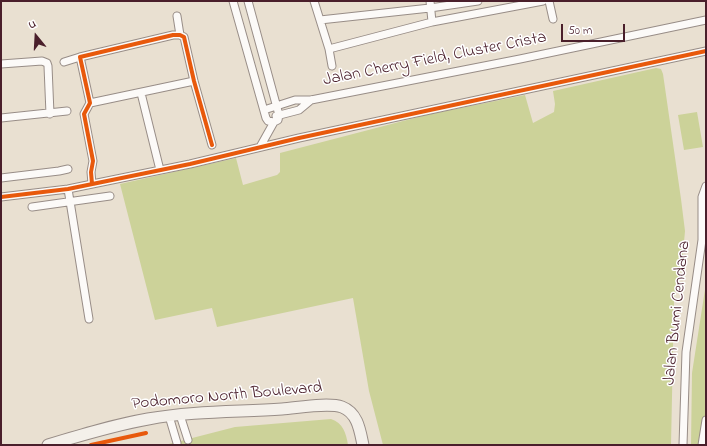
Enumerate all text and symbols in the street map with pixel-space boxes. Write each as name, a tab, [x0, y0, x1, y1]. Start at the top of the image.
north arrow	[16, 16, 56, 56]
text: U	[27, 16, 38, 33]
scale bar	[563, 16, 627, 42]
text: 50 m	[568, 22, 592, 40]
street label: Jalan Cherry Field, Cluster Crista	[322, 28, 548, 92]
street label: Jalan Bumi Cendana	[660, 240, 696, 386]
street label: Podomoro North Boulevard	[131, 379, 323, 415]

